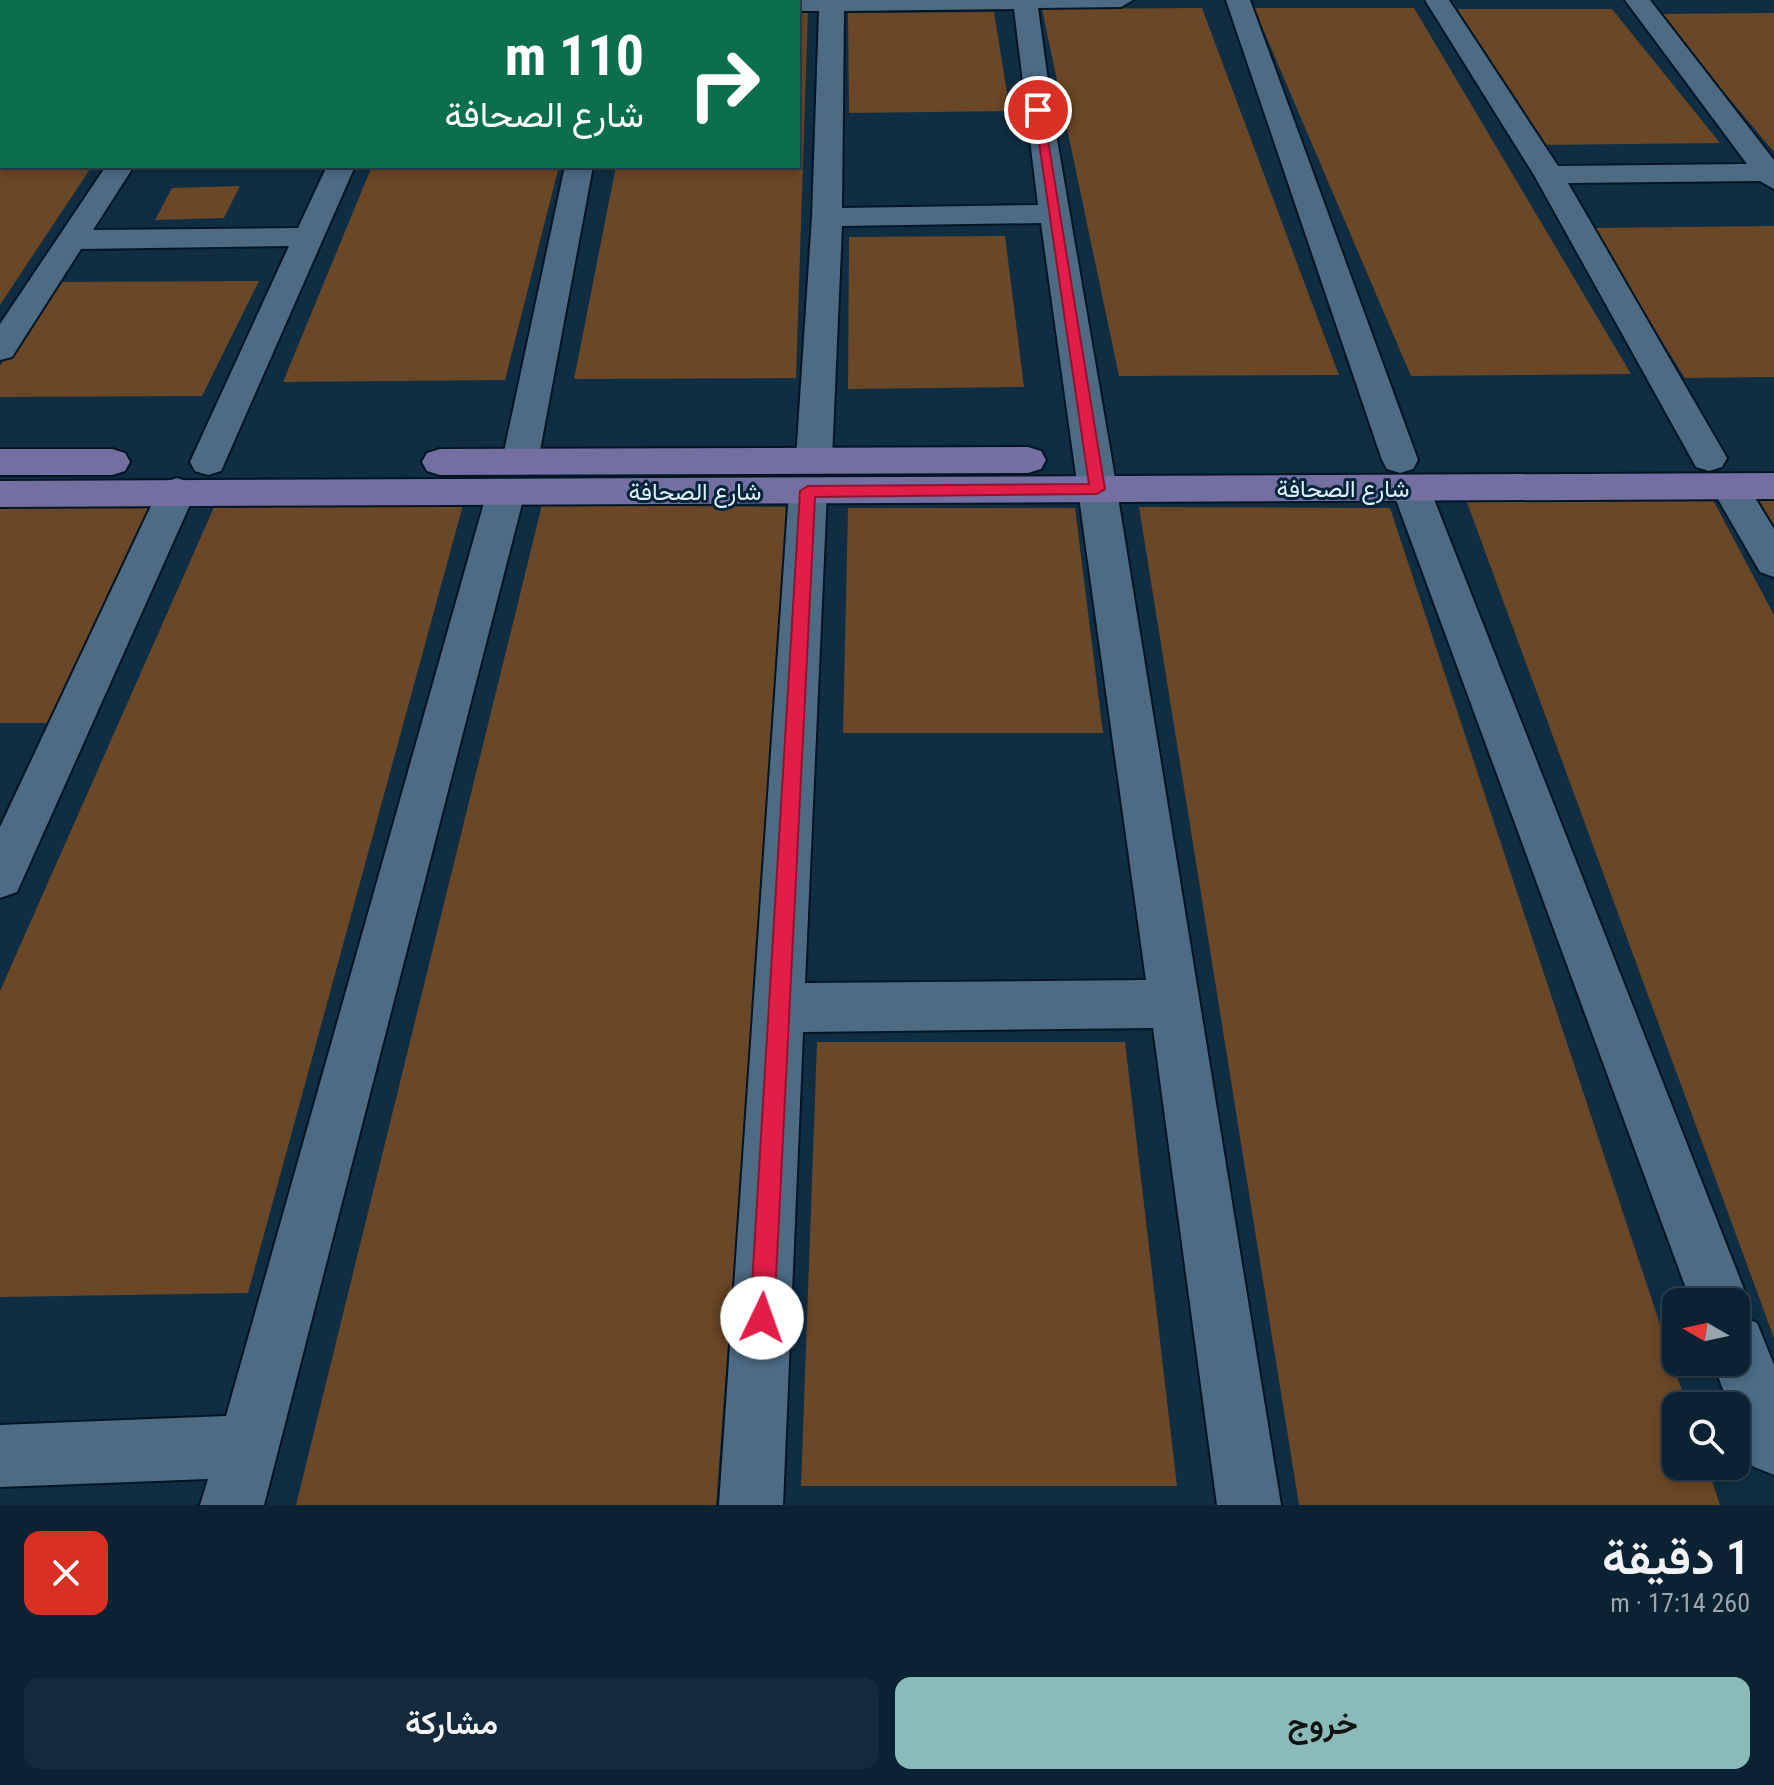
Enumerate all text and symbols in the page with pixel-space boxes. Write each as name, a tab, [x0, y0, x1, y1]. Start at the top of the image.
text: 110 m	[505, 23, 644, 89]
icon: right	[672, 32, 776, 136]
pin	[1004, 76, 1072, 144]
icon: arrive	[1016, 88, 1060, 132]
text: شارع الصحافة	[445, 94, 644, 136]
street label: شارع الصحافة	[1277, 475, 1409, 505]
street label: شارع الصحافة	[629, 478, 761, 508]
position arrow	[720, 1276, 804, 1360]
north arrow	[1662, 1288, 1750, 1376]
map controls	[1662, 1288, 1750, 1480]
button: search	[1662, 1392, 1750, 1480]
text: 1 دقيقة	[1602, 1529, 1750, 1586]
button: close	[24, 1531, 108, 1615]
text: 260 m · 17:14	[1610, 1588, 1750, 1618]
button: مشاركة	[24, 1677, 879, 1769]
button: خروج	[895, 1677, 1750, 1769]

